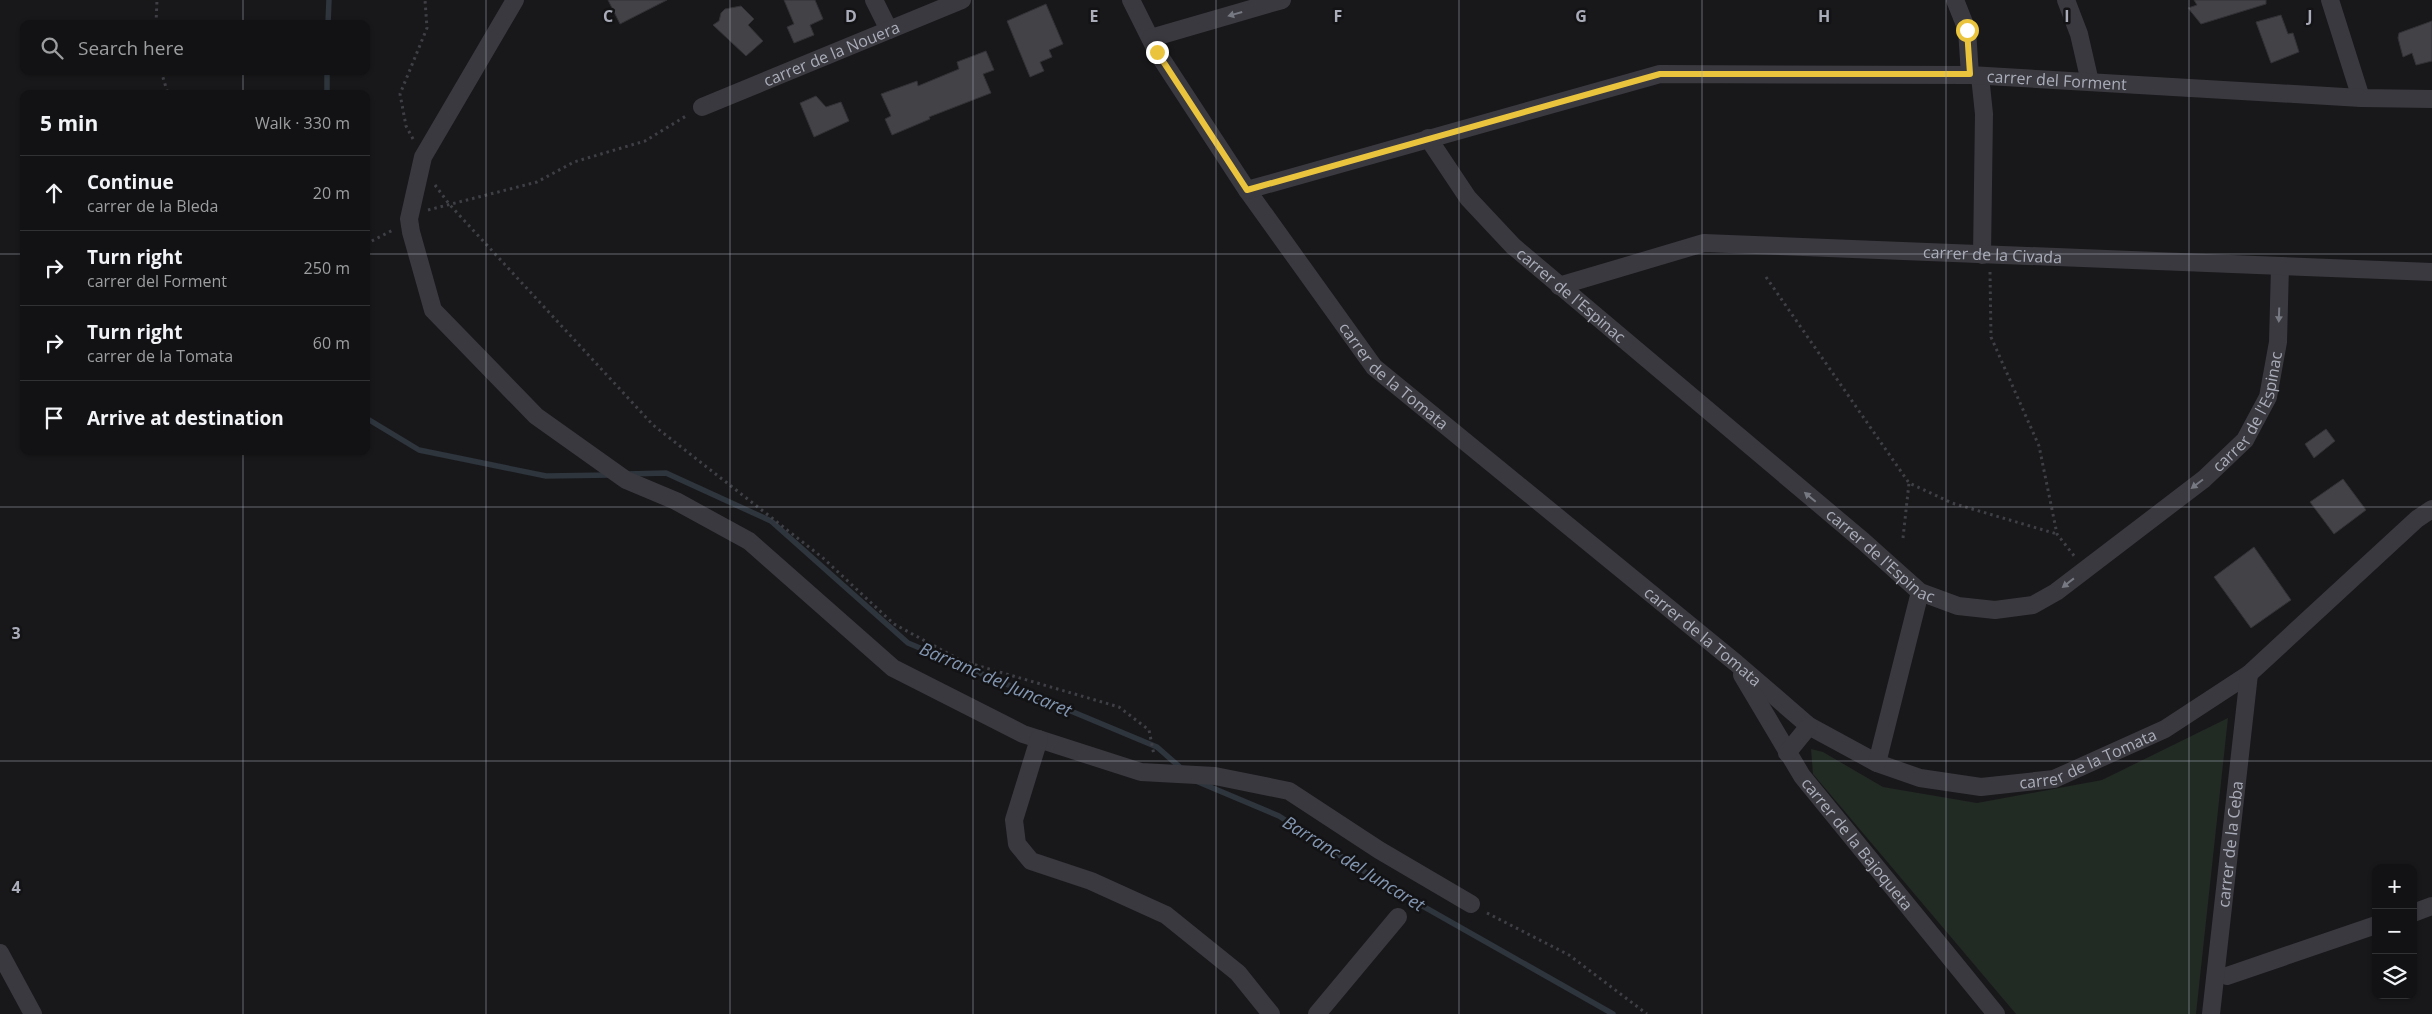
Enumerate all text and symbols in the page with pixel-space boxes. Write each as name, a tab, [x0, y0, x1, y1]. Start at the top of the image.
text: C	[603, 5, 613, 27]
text: D	[845, 5, 857, 27]
text: E	[1090, 5, 1099, 27]
text: F	[1334, 5, 1342, 27]
text: G	[1575, 5, 1587, 27]
text: H	[1818, 5, 1830, 27]
text: I	[2064, 5, 2070, 27]
text: J	[2305, 5, 2313, 27]
one-way arrow	[1228, 10, 1243, 18]
street label: carrer de la Nouera	[760, 16, 903, 92]
route start	[1956, 19, 1979, 42]
search box	[20, 20, 370, 75]
icon: search	[38, 34, 66, 62]
text: Search here	[78, 35, 184, 61]
route end	[1146, 41, 1169, 64]
street label: carrer del Forment	[1986, 65, 2128, 95]
text: 5 min	[40, 109, 98, 137]
text: Walk · 330 m	[255, 112, 350, 134]
text: Continue	[87, 169, 174, 195]
icon: ahead	[40, 179, 68, 207]
text: 20 m	[313, 182, 350, 204]
text: carrer de la Bleda	[87, 195, 218, 217]
street label: carrer de la Civada	[1923, 241, 2062, 268]
street label: carrer de l'Espinac	[1512, 243, 1631, 348]
text: Turn right	[87, 244, 182, 270]
icon: right	[40, 254, 68, 282]
text: 250 m	[304, 257, 350, 279]
text: carrer del Forment	[87, 270, 227, 292]
one-way arrow	[2275, 307, 2283, 323]
street label: carrer de la Tomata	[1334, 318, 1453, 435]
text: Turn right	[87, 319, 182, 345]
icon: right	[40, 329, 68, 357]
text: 60 m	[313, 332, 350, 354]
text: carrer de la Tomata	[87, 345, 233, 367]
street label: carrer de l'Espinac	[2207, 349, 2287, 477]
icon: arrive	[40, 404, 68, 432]
text: Arrive at destination	[87, 405, 284, 431]
one-way arrow	[2191, 479, 2204, 490]
one-way arrow	[1805, 491, 1817, 503]
street label: carrer de l'Espinac	[1822, 504, 1938, 608]
one-way arrow	[2061, 577, 2074, 588]
street label: carrer de la Tomata	[1640, 581, 1766, 691]
text: 3	[11, 622, 21, 644]
water label: Barranc del Juncaret	[916, 636, 1077, 722]
street label: carrer de la Tomata	[2018, 723, 2160, 794]
street label: carrer de la Bajoqueta	[1796, 773, 1918, 915]
street label: carrer de la Ceba	[2212, 780, 2248, 908]
water label: Barranc del Juncaret	[1278, 810, 1430, 917]
map controls	[2372, 864, 2417, 999]
button: +	[2372, 864, 2417, 909]
text: 4	[11, 876, 21, 898]
button: −	[2372, 909, 2417, 954]
button: layers	[2372, 954, 2417, 999]

